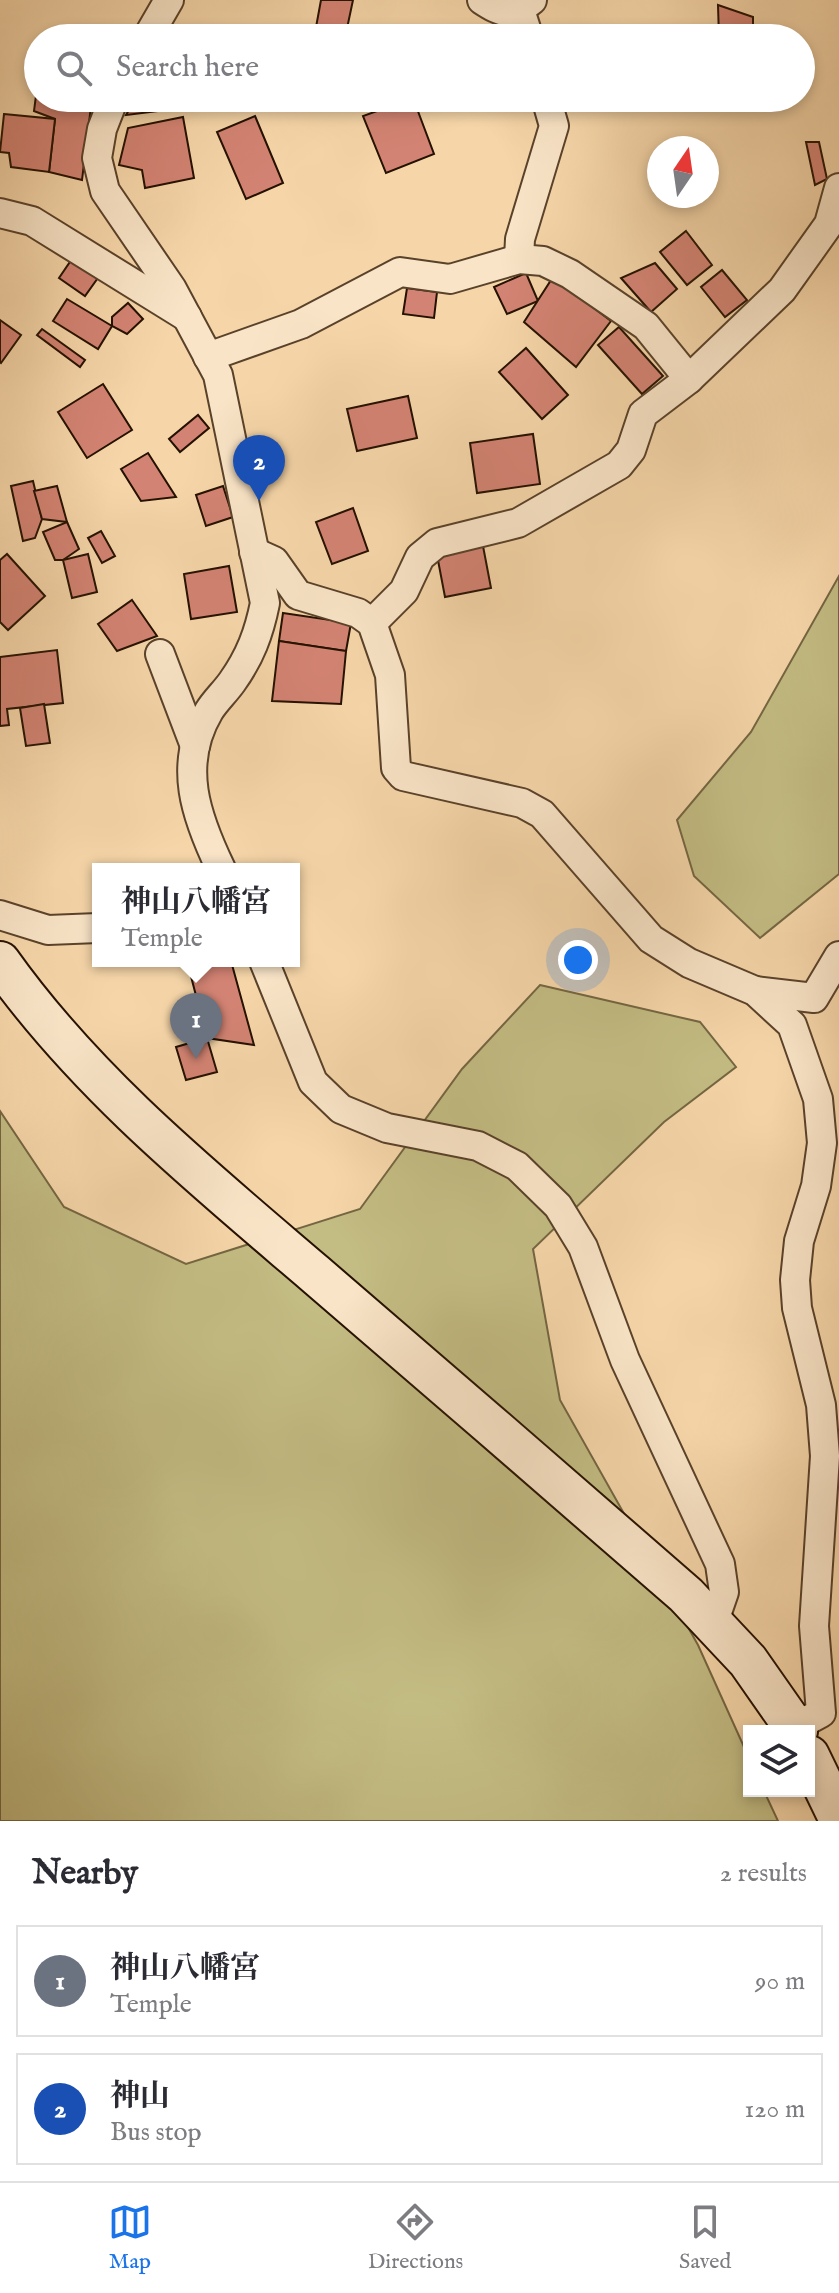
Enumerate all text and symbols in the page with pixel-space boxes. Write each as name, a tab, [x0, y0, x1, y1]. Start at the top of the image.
search box	[24, 24, 815, 112]
icon: search	[52, 46, 96, 90]
text: Search here	[116, 49, 259, 87]
north arrow	[647, 136, 719, 208]
pin: 2	[233, 435, 285, 501]
popup	[92, 863, 300, 967]
text: 神山八幡宮	[121, 884, 271, 922]
text: Temple	[121, 922, 203, 955]
your location	[558, 940, 598, 980]
pin: 1	[170, 993, 222, 1059]
map controls	[743, 1725, 815, 1797]
button: layers	[743, 1725, 815, 1797]
text: Nearby	[32, 1852, 138, 1895]
text: 2 results	[720, 1857, 807, 1890]
text: 神山八幡宮	[110, 1950, 260, 1988]
text: 1	[55, 1965, 65, 1998]
text: 90 m	[755, 1965, 805, 1998]
text: Temple	[110, 1988, 192, 2021]
text: 神山	[110, 2078, 170, 2116]
text: 2	[54, 2093, 66, 2126]
text: 120 m	[745, 2093, 805, 2126]
text: Bus stop	[110, 2116, 202, 2149]
tab: Map	[108, 2200, 152, 2276]
tab: Directions	[368, 2200, 463, 2276]
tab: Saved	[679, 2200, 731, 2276]

